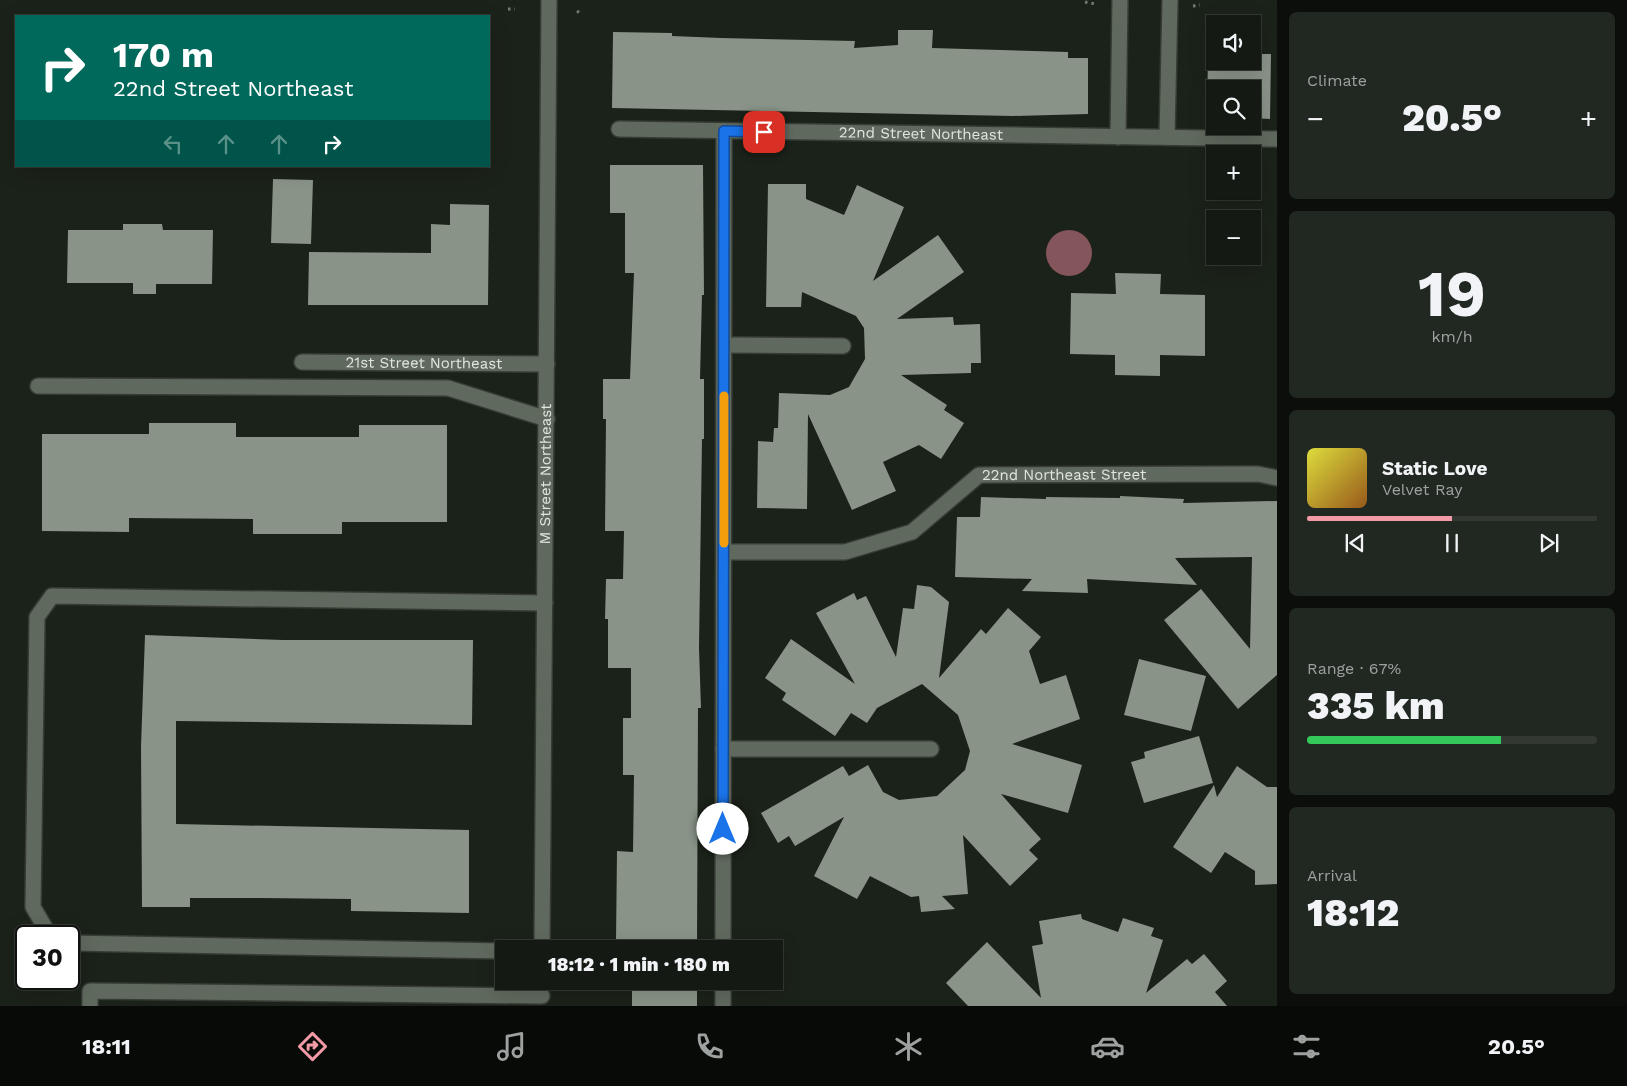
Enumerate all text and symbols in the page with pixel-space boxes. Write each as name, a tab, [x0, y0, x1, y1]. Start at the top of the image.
map controls	[1206, 15, 1261, 265]
button: sound	[1206, 15, 1261, 70]
text: 170 m	[113, 34, 214, 76]
icon: right	[30, 35, 95, 100]
text: Climate	[1307, 71, 1367, 90]
text: 22nd Street Northeast	[113, 76, 354, 101]
button: search	[1206, 80, 1261, 135]
text: 20.5°	[1402, 96, 1502, 140]
text: −	[1307, 102, 1324, 135]
text: +	[1580, 102, 1597, 135]
pin	[743, 111, 785, 153]
icon: arrive	[750, 118, 778, 146]
street label: 22nd Street Northeast	[839, 123, 1004, 144]
icon: left	[159, 130, 187, 158]
icon: ahead	[212, 130, 240, 158]
icon: ahead	[265, 130, 293, 158]
icon: right	[318, 130, 346, 158]
button: +	[1206, 145, 1261, 200]
button: −	[1206, 210, 1261, 265]
text: 19	[1418, 256, 1486, 332]
text: km/h	[1431, 327, 1473, 346]
street label: 21st Street Northeast	[346, 353, 503, 373]
street label: M Street Northeast	[536, 403, 555, 544]
text: Static Love	[1382, 457, 1487, 480]
street label: 22nd Northeast Street	[982, 465, 1147, 484]
text: Velvet Ray	[1382, 480, 1462, 499]
icon: previous	[1341, 529, 1369, 557]
icon: pause	[1438, 529, 1466, 557]
icon: next	[1535, 529, 1563, 557]
text: Range · 67%	[1307, 659, 1401, 678]
text: 335 km	[1307, 684, 1445, 728]
position arrow	[696, 802, 748, 854]
text: Arrival	[1307, 866, 1357, 885]
text: 18:12	[1307, 891, 1399, 935]
speed limit sign: 30	[15, 925, 80, 990]
text: 18:12 · 1 min · 180 m	[548, 953, 730, 976]
icon: directions	[295, 1029, 330, 1064]
icon: music	[494, 1029, 529, 1064]
icon: phone	[692, 1029, 727, 1064]
icon: climate	[891, 1029, 926, 1064]
icon: car	[1090, 1029, 1125, 1064]
icon: filters	[1289, 1029, 1324, 1064]
text: 18:11	[82, 1034, 131, 1059]
text: 20.5°	[1488, 1034, 1545, 1059]

